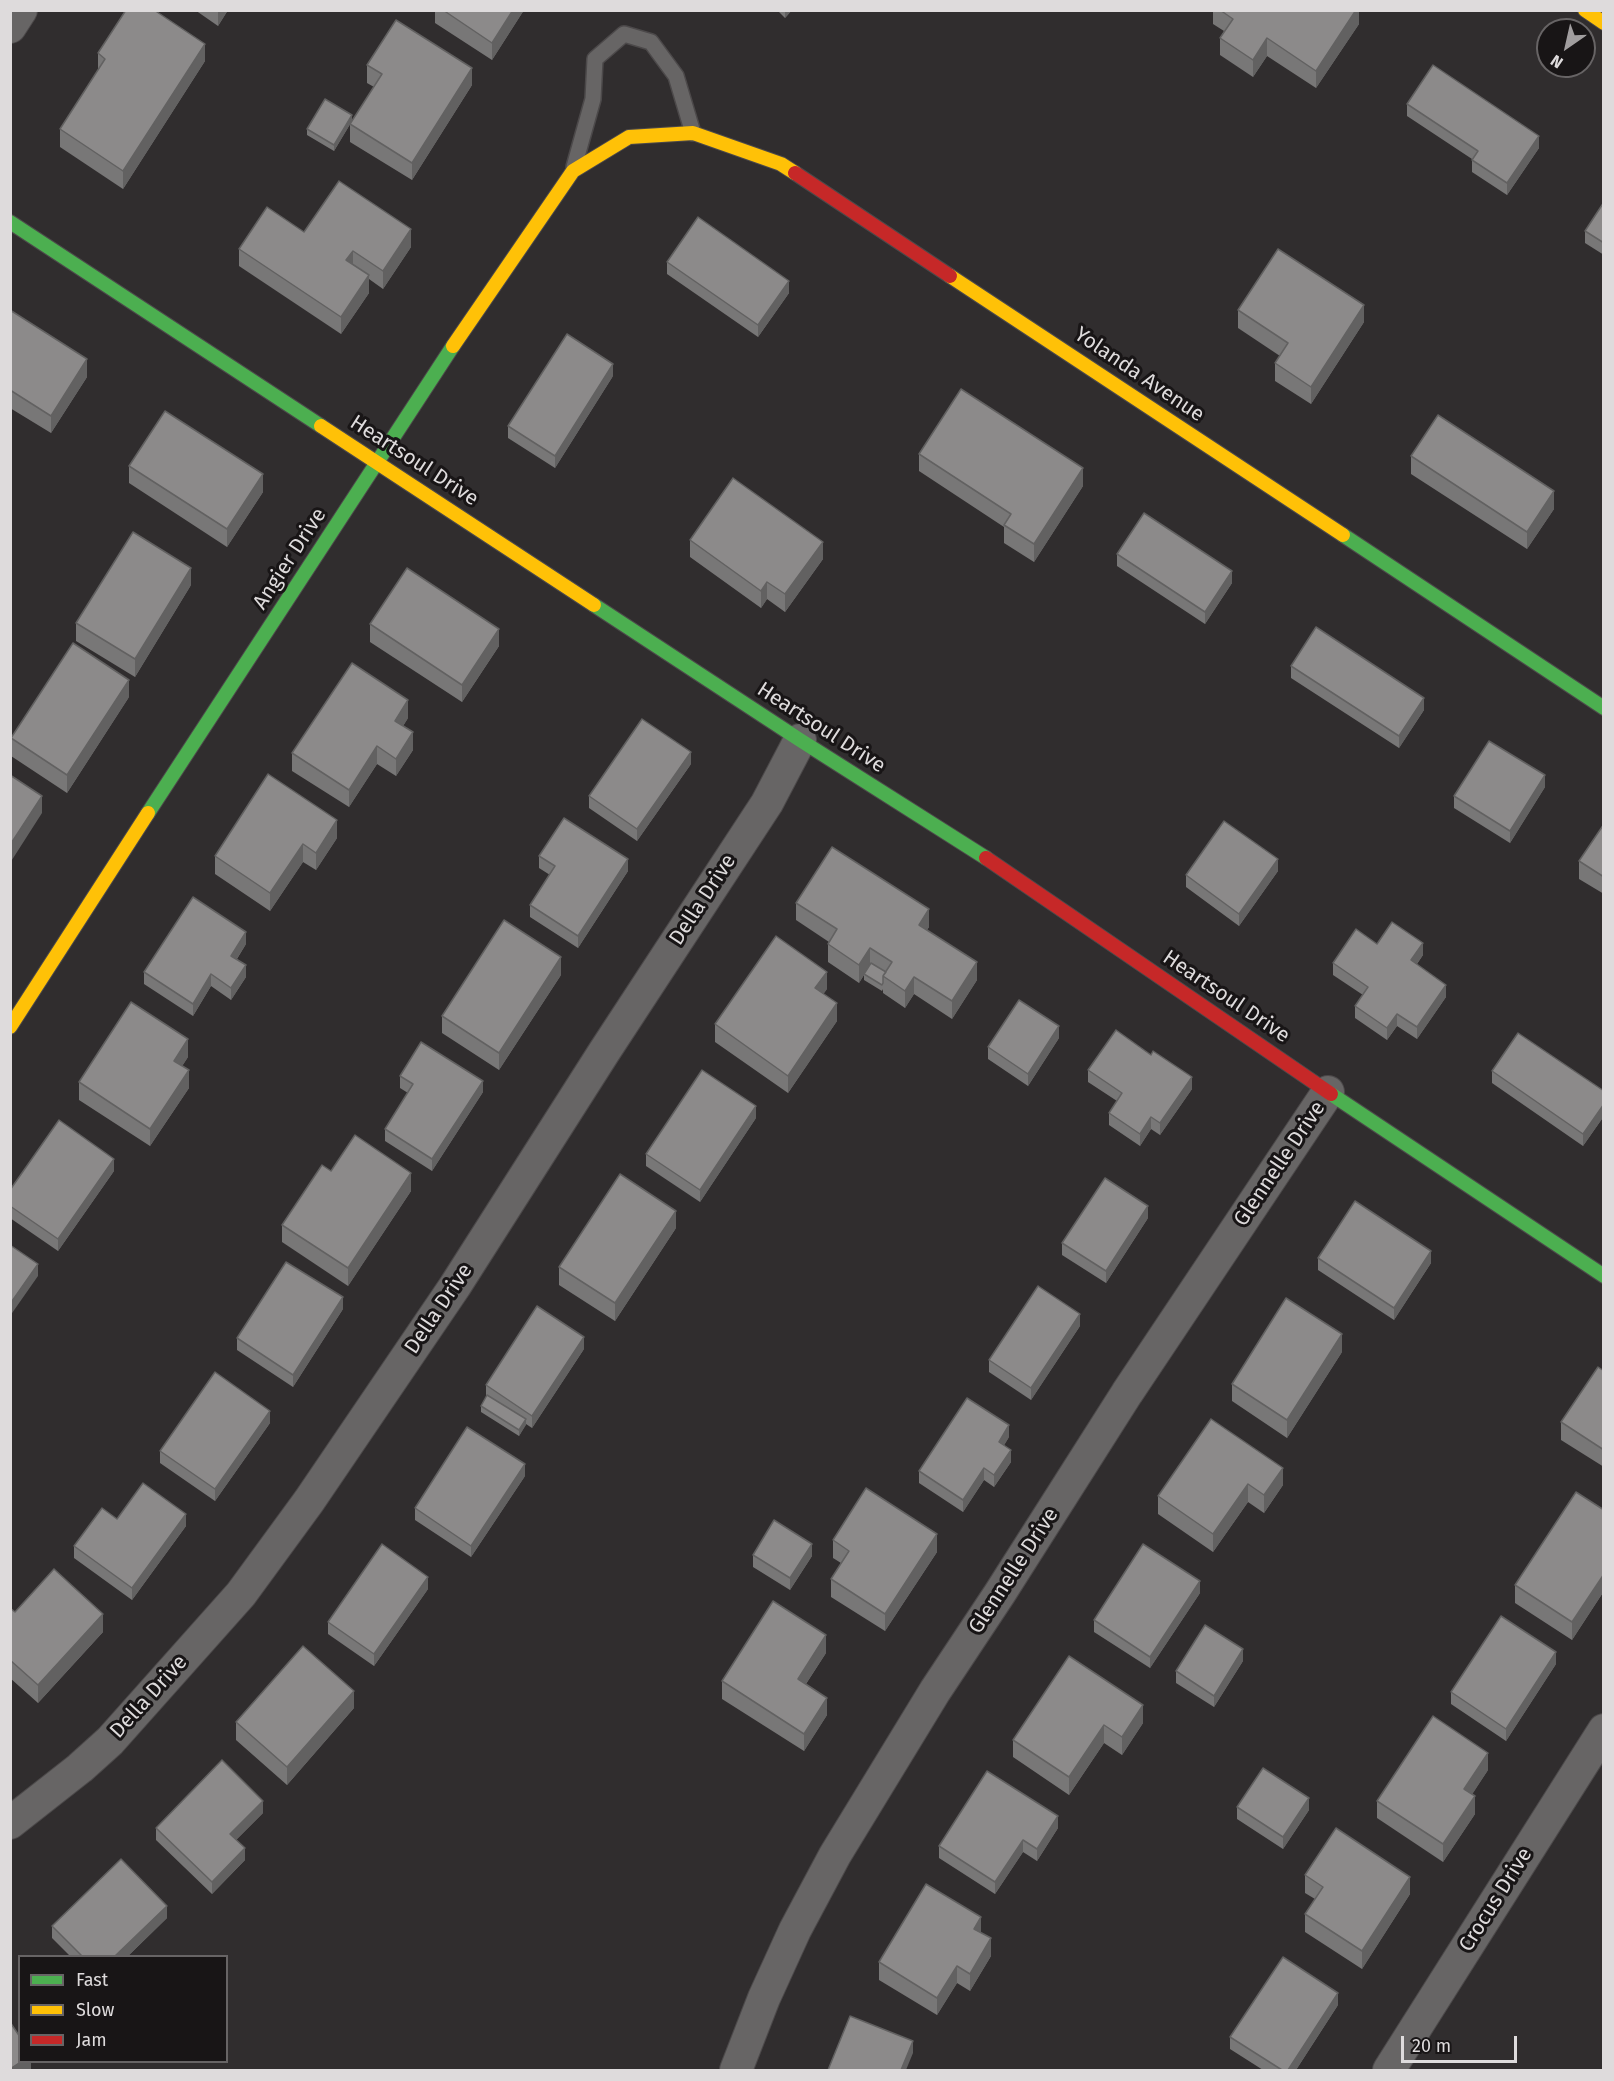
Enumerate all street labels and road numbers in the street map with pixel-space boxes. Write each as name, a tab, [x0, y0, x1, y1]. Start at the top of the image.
street label: Yolanda Avenue	[1069, 322, 1209, 428]
street label: Heartsoul Drive	[345, 410, 483, 512]
street label: Angier Drive	[248, 504, 332, 614]
street label: Heartsoul Drive	[752, 677, 890, 779]
street label: Della Drive	[664, 850, 742, 950]
street label: Heartsoul Drive	[1158, 945, 1294, 1049]
street label: Glennelle Drive	[1229, 1097, 1331, 1231]
street label: Della Drive	[400, 1259, 478, 1359]
street label: Glennelle Drive	[964, 1503, 1064, 1639]
street label: Della Drive	[105, 1650, 193, 1744]
street label: Crocus Drive	[1454, 1843, 1538, 1957]

